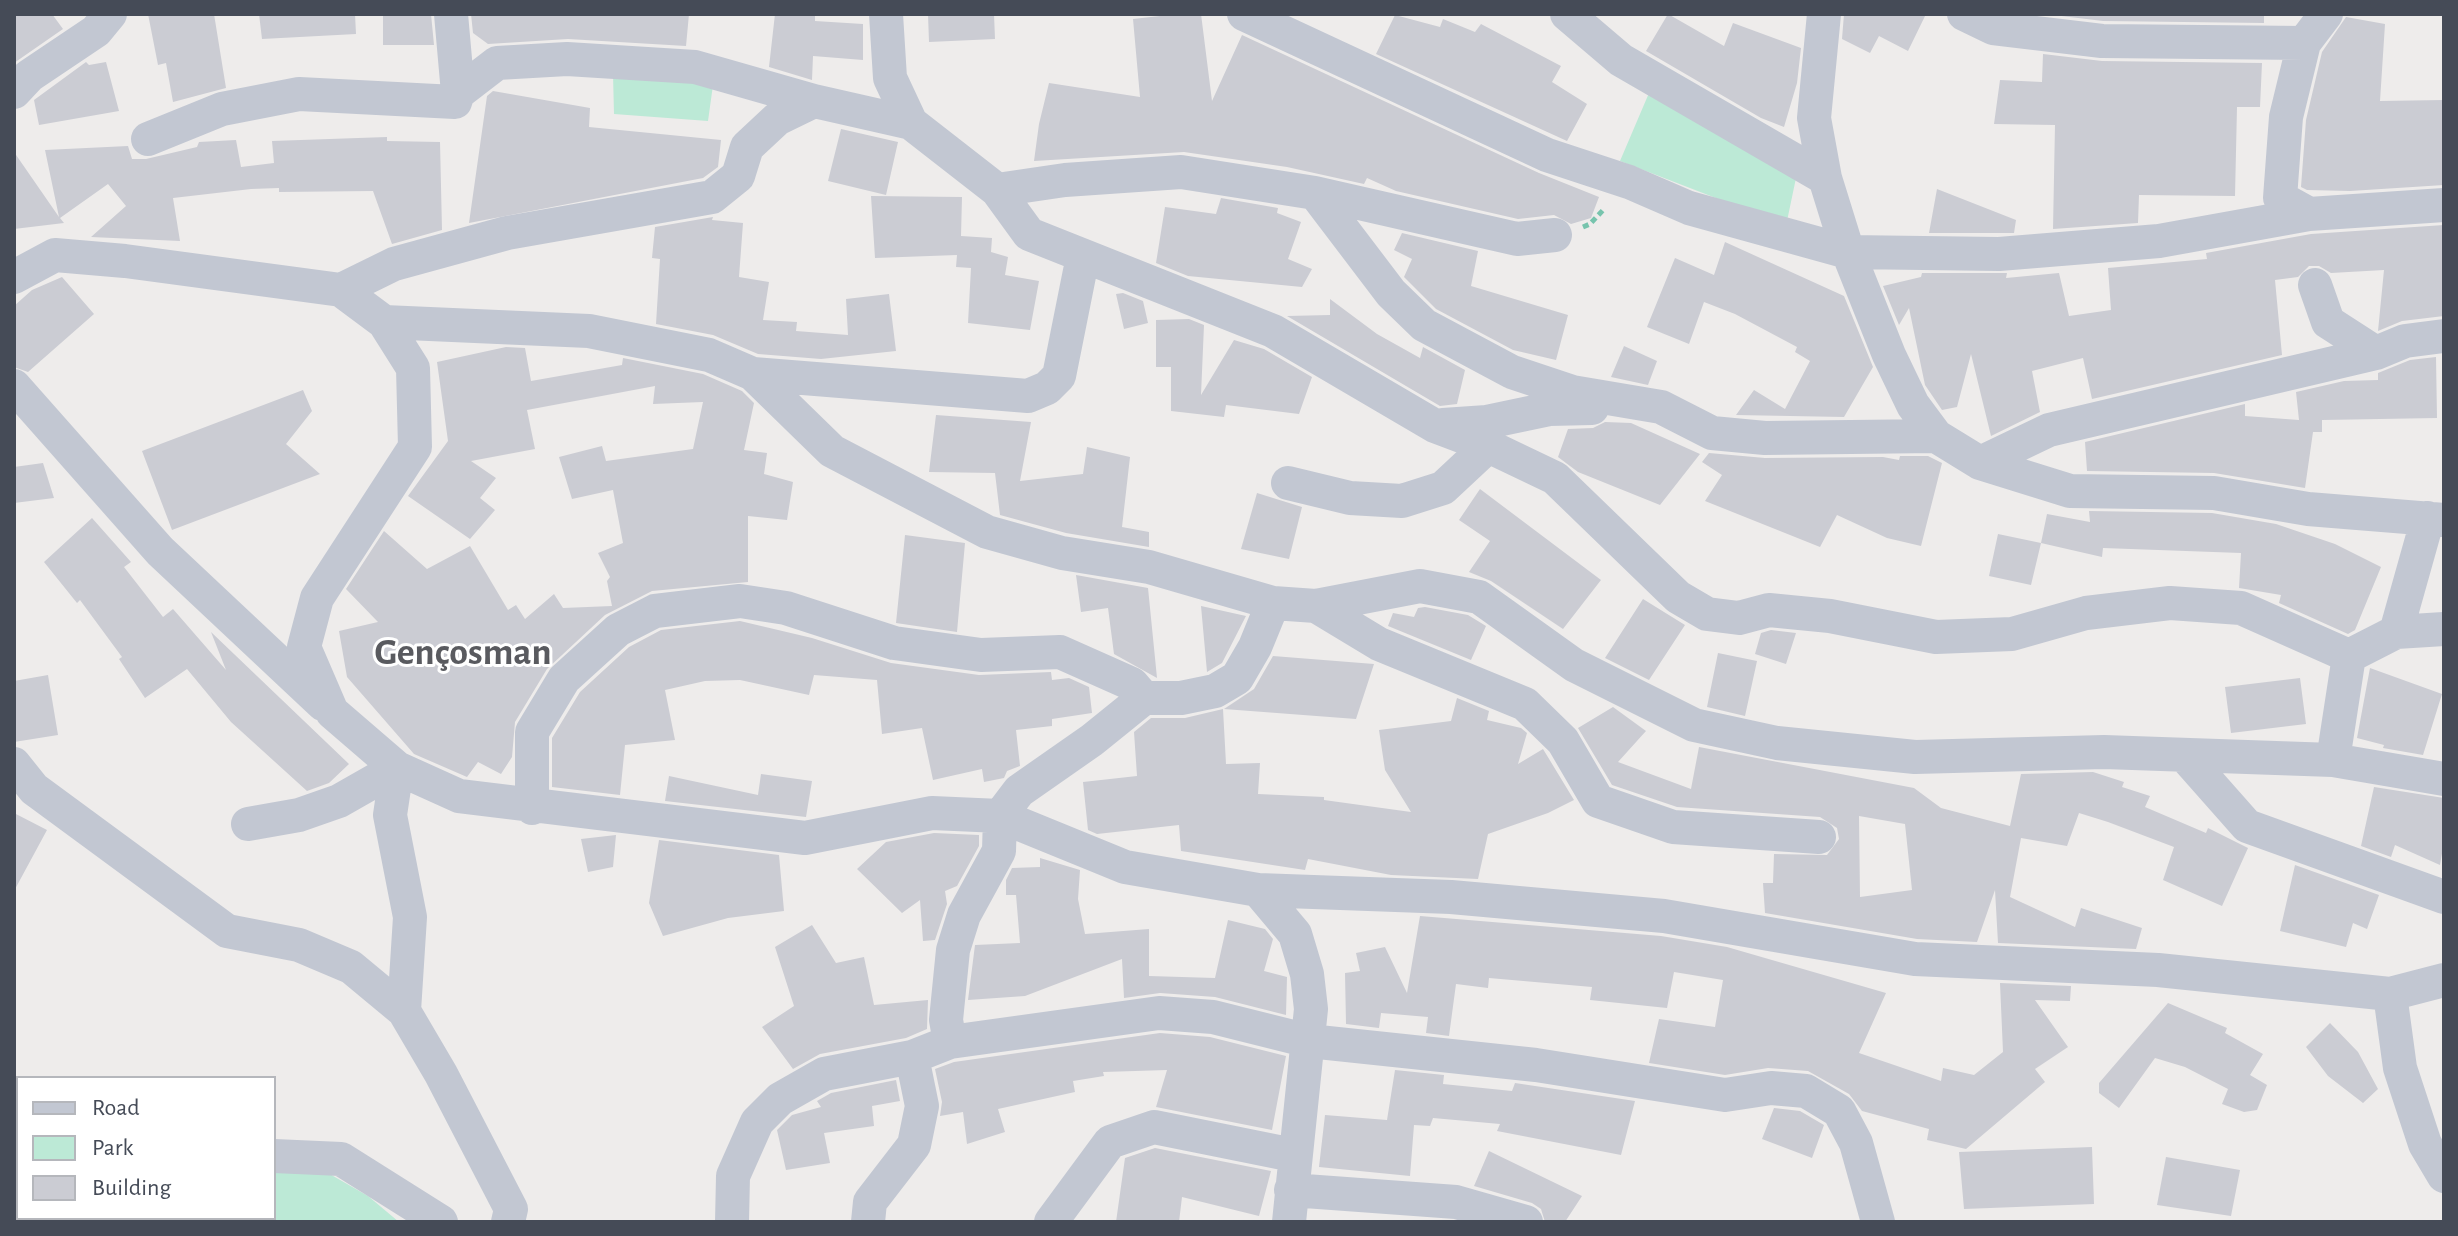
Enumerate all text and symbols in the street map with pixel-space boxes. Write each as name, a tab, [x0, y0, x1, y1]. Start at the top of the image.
district label: Gençosman	[375, 630, 551, 676]
legend	[16, 1076, 276, 1220]
text: Road	[92, 1096, 140, 1120]
text: Park	[92, 1136, 133, 1160]
text: Building	[92, 1176, 171, 1200]

